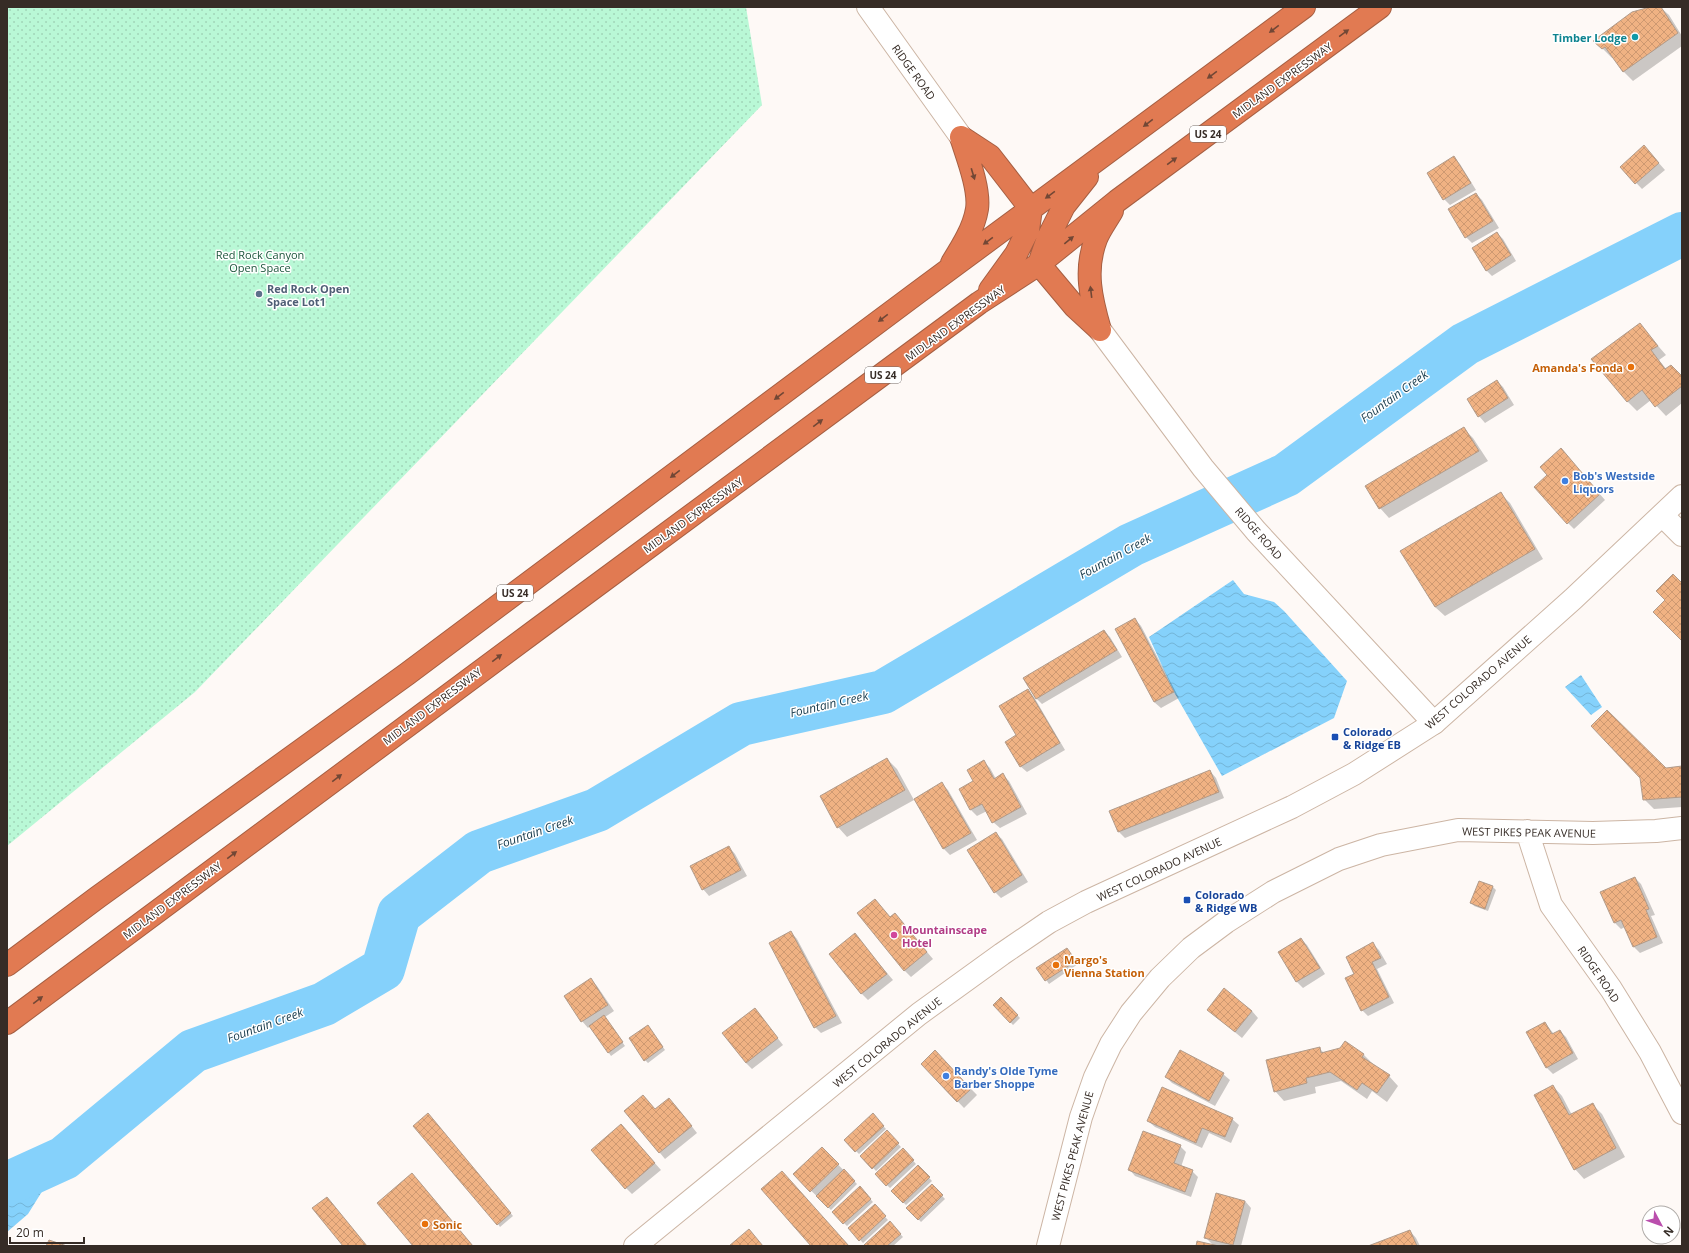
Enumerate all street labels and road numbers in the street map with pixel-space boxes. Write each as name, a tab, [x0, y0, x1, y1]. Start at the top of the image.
street label: MIDLAND EXPRESSWAY	[1229, 38, 1336, 121]
street label: RIDGE ROAD	[889, 41, 939, 103]
road number: US 24	[1190, 126, 1226, 142]
street label: MIDLAND EXPRESSWAY	[902, 281, 1009, 364]
road number: US 24	[865, 367, 901, 383]
street label: MIDLAND EXPRESSWAY	[640, 473, 747, 556]
street label: RIDGE ROAD	[1232, 504, 1286, 562]
road number: US 24	[497, 585, 533, 601]
street label: WEST COLORADO AVENUE	[1422, 632, 1534, 732]
street label: MIDLAND EXPRESSWAY	[380, 663, 485, 748]
street label: WEST PIKES PEAK AVENUE	[1462, 823, 1596, 841]
street label: WEST COLORADO AVENUE	[1094, 833, 1224, 905]
street label: MIDLAND EXPRESSWAY	[120, 857, 225, 942]
street label: RIDGE ROAD	[1575, 943, 1623, 1005]
street label: WEST COLORADO AVENUE	[829, 993, 945, 1091]
street label: WEST PIKES PEAK AVENUE	[1047, 1089, 1097, 1223]

